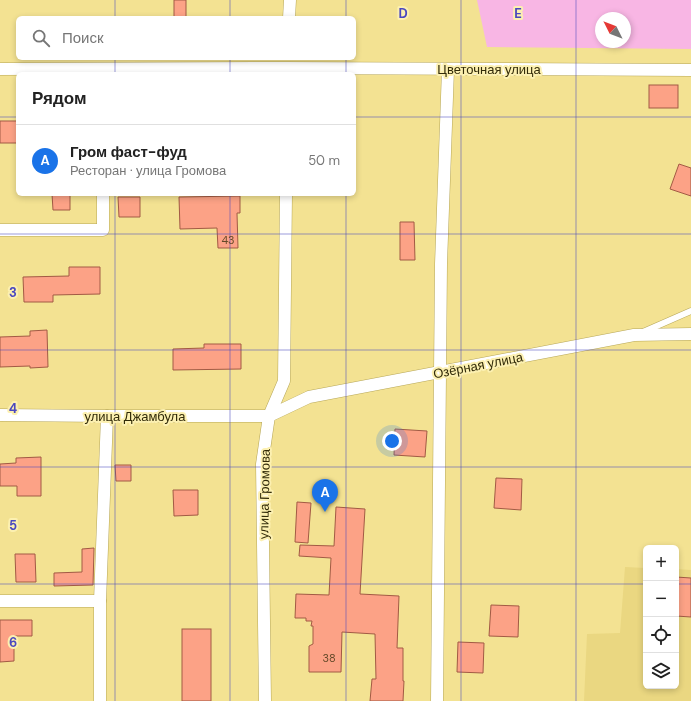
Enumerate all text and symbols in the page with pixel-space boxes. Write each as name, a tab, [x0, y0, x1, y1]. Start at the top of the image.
text: D	[398, 5, 408, 22]
text: E	[514, 5, 522, 22]
north arrow	[595, 12, 631, 48]
search box	[16, 16, 356, 60]
icon: search	[30, 27, 52, 49]
text: Поиск	[62, 28, 104, 48]
street label: Цветочная улица	[437, 61, 541, 78]
text: Рядом	[32, 87, 87, 109]
text: Гром фаст-фуд	[70, 142, 187, 162]
text: A	[40, 152, 50, 169]
text: 50 m	[308, 152, 340, 169]
text: Ресторан · улица Громова	[70, 162, 226, 179]
house number: 43	[221, 233, 235, 247]
text: 3	[9, 284, 17, 301]
street label: Озёрная улица	[432, 348, 525, 383]
text: 4	[9, 400, 17, 417]
street label: улица Джамбула	[85, 408, 186, 425]
your location	[382, 431, 402, 451]
street label: улица Громова	[255, 448, 274, 539]
pin: A	[312, 479, 338, 512]
text: 5	[9, 517, 17, 534]
map controls	[643, 545, 679, 689]
button: +	[643, 545, 679, 581]
button: −	[643, 581, 679, 617]
button: locate	[643, 617, 679, 653]
text: 6	[9, 634, 17, 651]
house number: 38	[322, 651, 336, 665]
button: layers	[643, 653, 679, 689]

